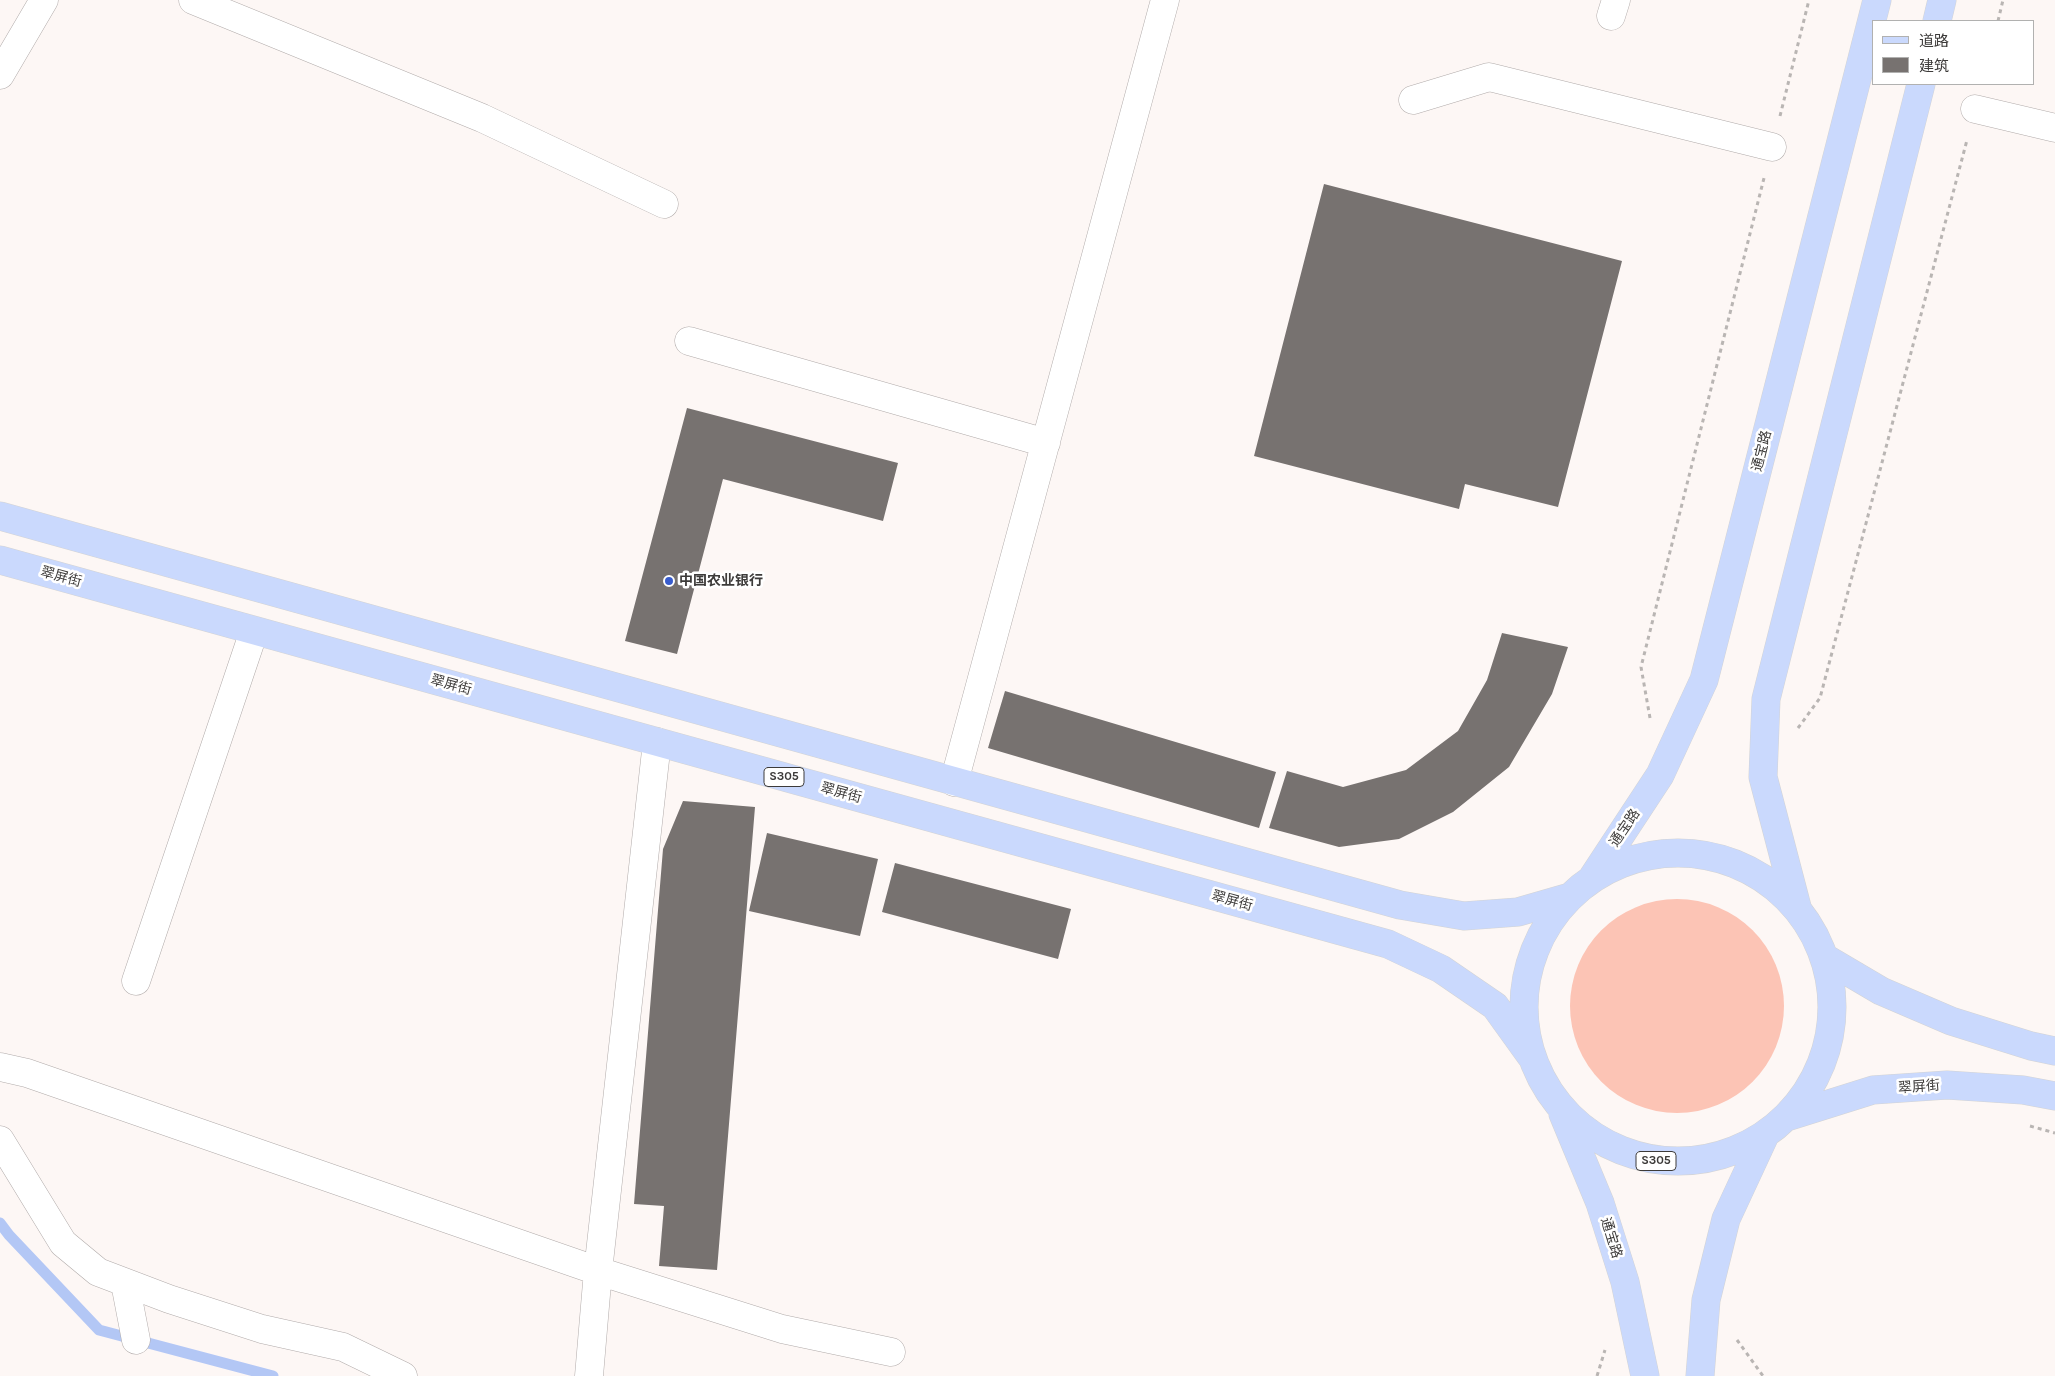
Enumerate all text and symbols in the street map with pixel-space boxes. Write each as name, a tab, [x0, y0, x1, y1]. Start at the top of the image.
legend	[1872, 20, 2035, 85]
text: 道路	[1919, 32, 1949, 50]
text: 建筑	[1919, 57, 1949, 75]
street label: 通宝路	[1749, 429, 1775, 473]
street label: 翠屏街	[39, 563, 83, 591]
place label: 中国农业银行	[679, 573, 763, 589]
marker: 中国农业银行	[663, 575, 675, 587]
street label: 翠屏街	[429, 671, 473, 699]
road number: S305	[764, 768, 804, 786]
street label: 翠屏街	[819, 779, 863, 807]
street label: 通宝路	[1606, 806, 1644, 850]
street label: 翠屏街	[1210, 887, 1254, 915]
street label: 翠屏街	[1897, 1077, 1941, 1097]
road number: S305	[1636, 1152, 1676, 1170]
street label: 通宝路	[1597, 1215, 1625, 1261]

